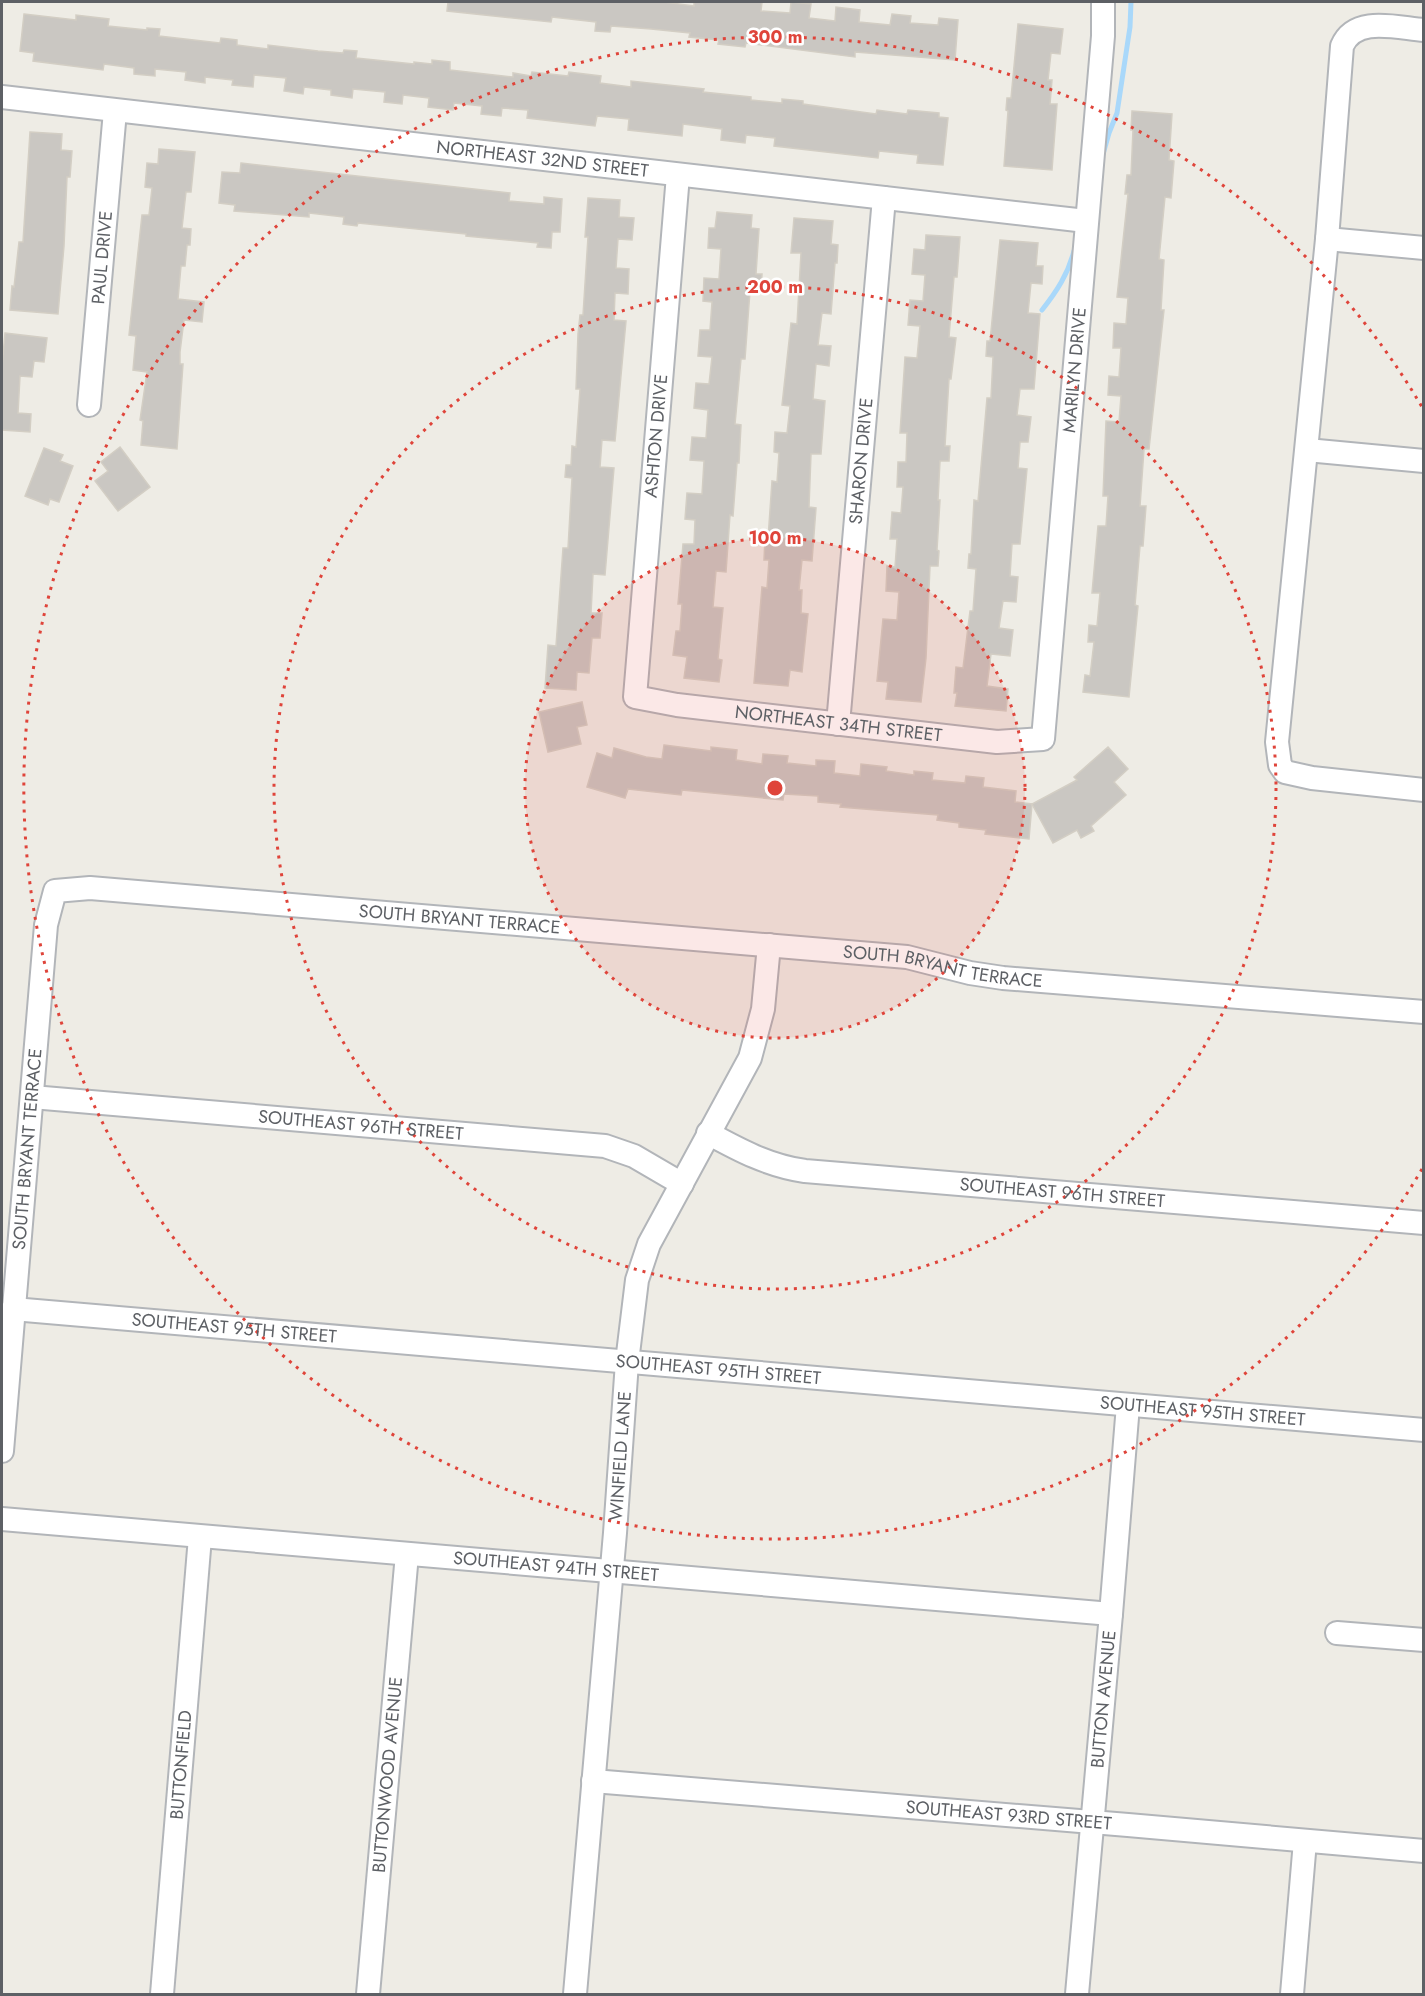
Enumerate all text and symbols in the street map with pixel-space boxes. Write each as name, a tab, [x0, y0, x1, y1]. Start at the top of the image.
text: 300 m	[747, 24, 803, 50]
street label: NORTHEAST 32ND STREET	[435, 134, 650, 184]
street label: PAUL DRIVE	[85, 210, 119, 305]
text: 200 m	[747, 274, 803, 300]
street label: MARILYN DRIVE	[1056, 306, 1093, 434]
street label: ASHTON DRIVE	[638, 373, 674, 499]
street label: SHARON DRIVE	[843, 397, 879, 525]
text: 100 m	[748, 525, 802, 551]
street label: NORTHEAST 34TH STREET	[733, 699, 944, 749]
centre of rings	[765, 778, 785, 798]
street label: SOUTH BRYANT TERRACE	[358, 898, 561, 941]
street label: SOUTH BRYANT TERRACE	[842, 939, 1044, 994]
street label: SOUTH BRYANT TERRACE	[6, 1047, 49, 1251]
street label: SOUTHEAST 96TH STREET	[257, 1103, 465, 1147]
street label: SOUTHEAST 96TH STREET	[959, 1171, 1167, 1214]
street label: SOUTHEAST 95TH STREET	[131, 1306, 338, 1350]
street label: SOUTHEAST 95TH STREET	[615, 1348, 823, 1391]
street label: SOUTHEAST 95TH STREET	[1099, 1389, 1307, 1433]
street label: WINFIELD LANE	[603, 1390, 638, 1522]
street label: SOUTHEAST 94TH STREET	[452, 1545, 660, 1588]
street label: BUTTON AVENUE	[1084, 1629, 1122, 1769]
street label: BUTTONWOOD AVENUE	[366, 1676, 409, 1874]
street label: BUTTONFIELD	[164, 1709, 199, 1820]
street label: SOUTHEAST 93RD STREET	[905, 1794, 1113, 1837]

